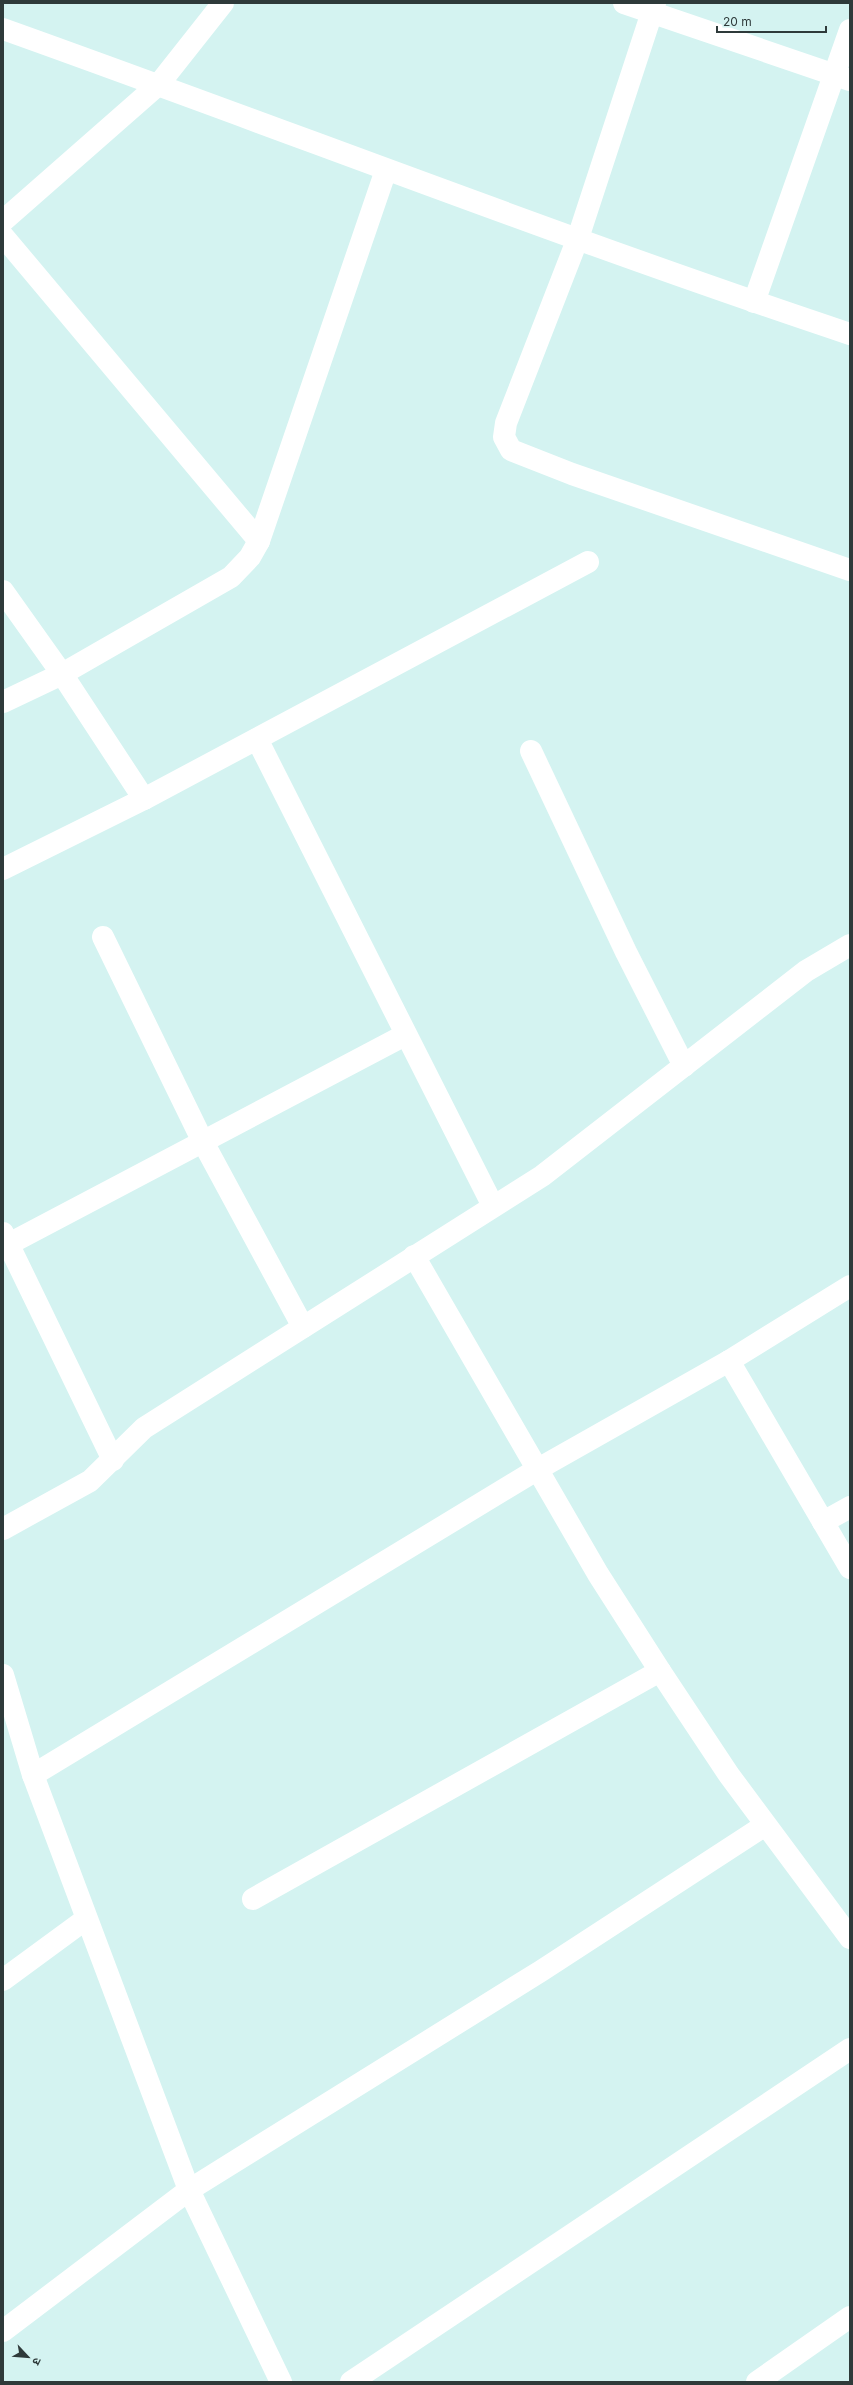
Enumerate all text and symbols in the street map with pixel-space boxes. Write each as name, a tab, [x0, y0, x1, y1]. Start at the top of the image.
scale bar	[717, 8, 826, 34]
text: 20 m	[723, 14, 752, 29]
north arrow	[8, 2337, 48, 2377]
text: उ	[29, 2355, 45, 2368]

